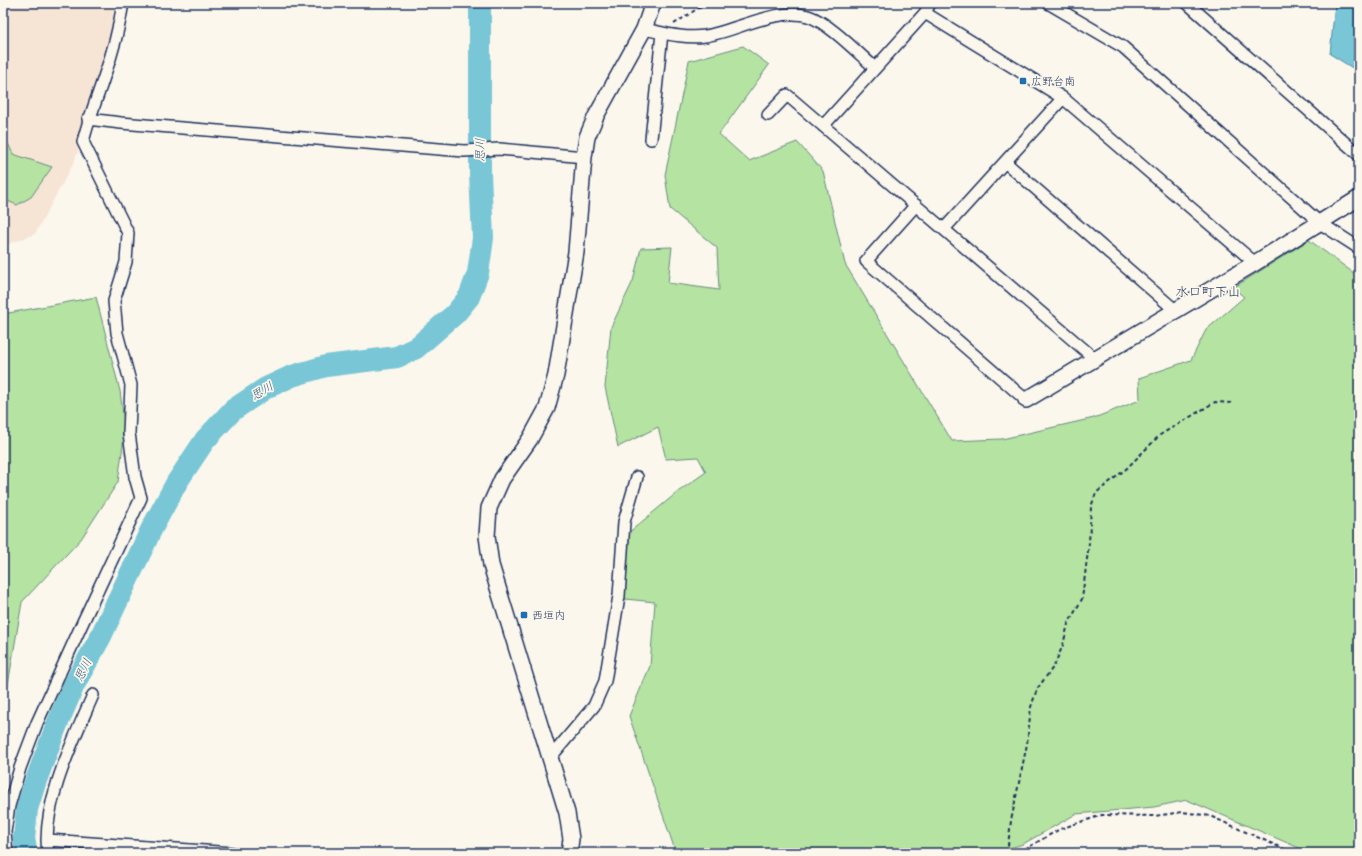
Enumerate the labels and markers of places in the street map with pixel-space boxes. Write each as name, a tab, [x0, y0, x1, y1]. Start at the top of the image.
place label: 広野台南	[1031, 75, 1075, 88]
marker: 広野台南	[1018, 76, 1028, 86]
place label: 西垣内	[532, 609, 565, 622]
marker: 西垣内	[519, 610, 529, 620]

